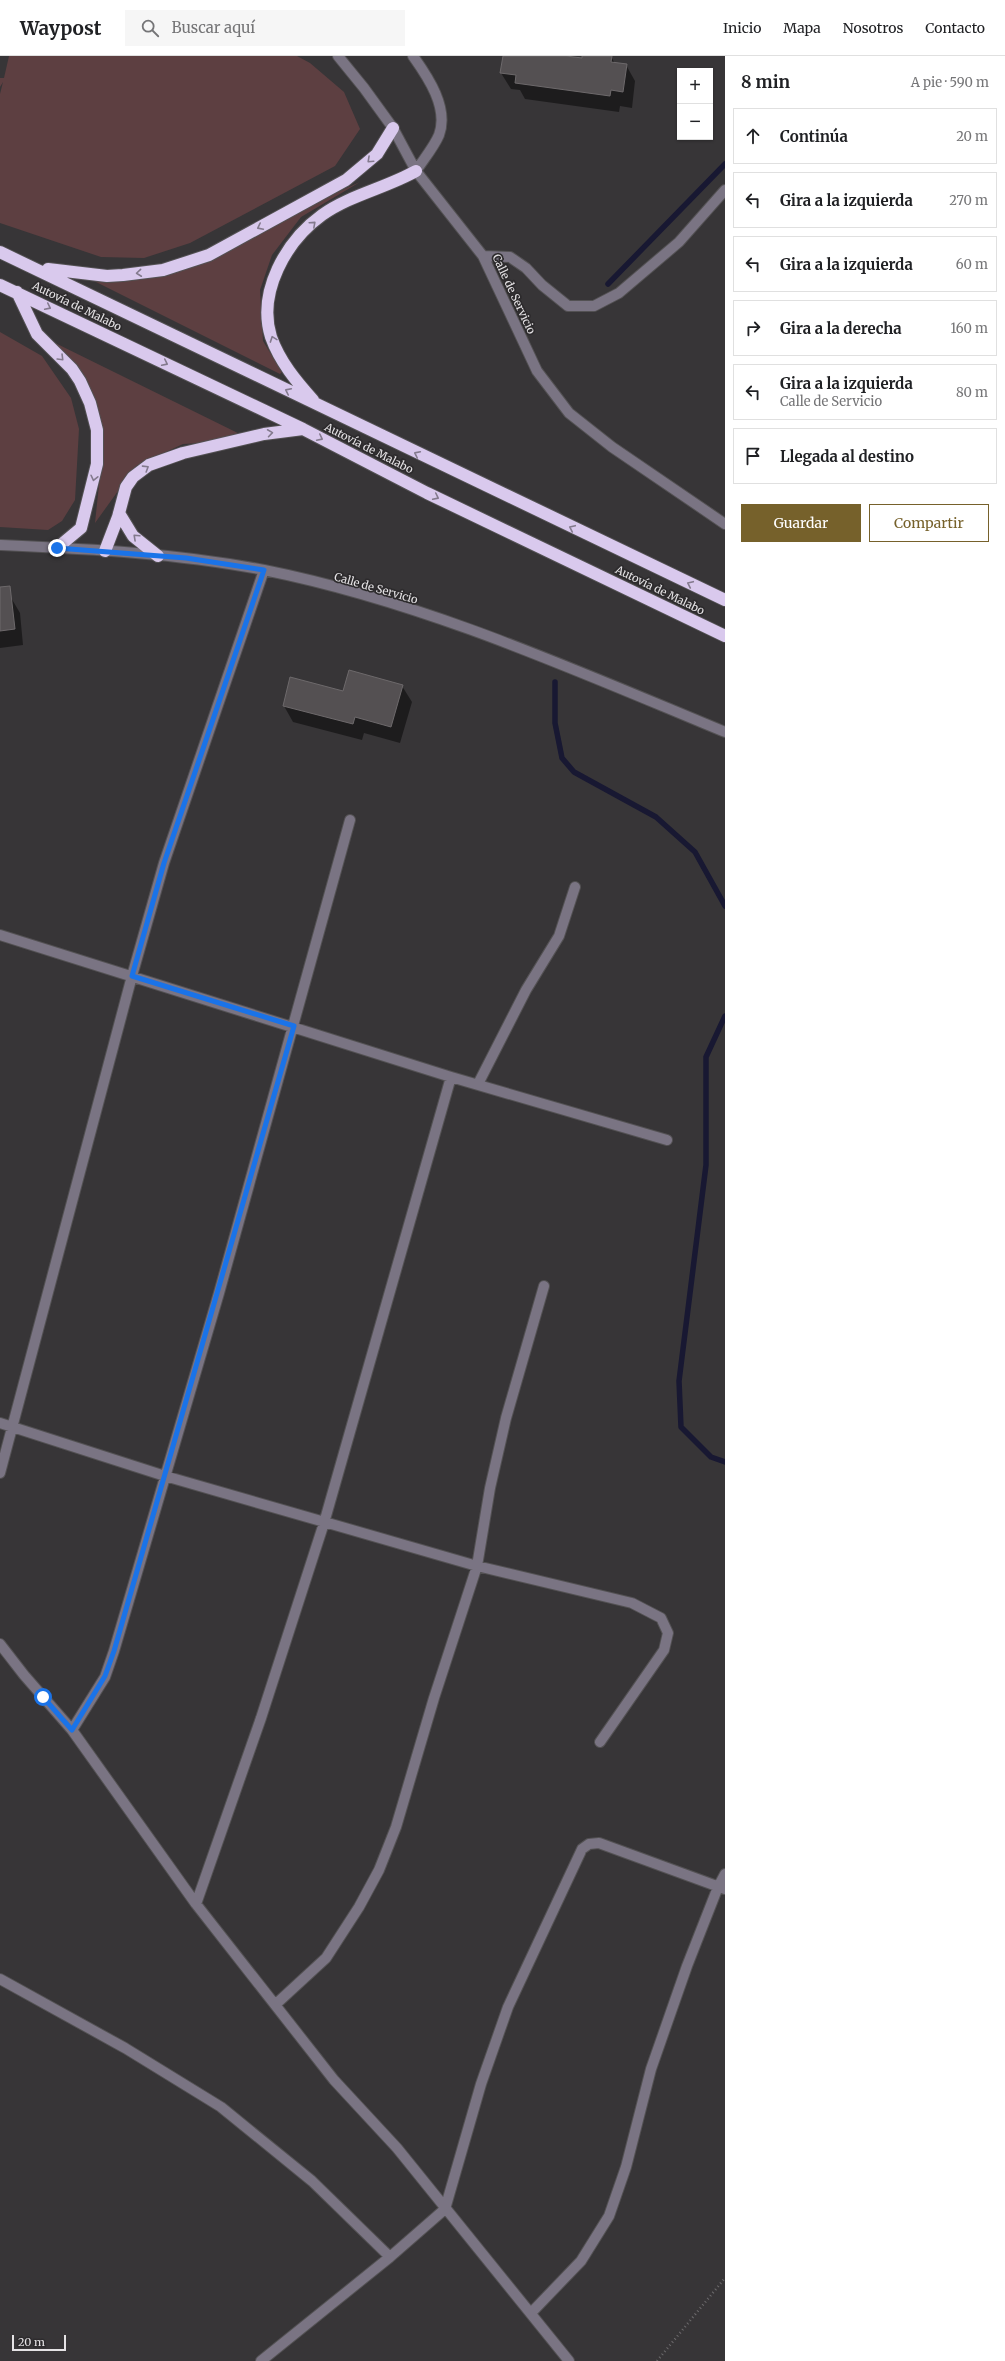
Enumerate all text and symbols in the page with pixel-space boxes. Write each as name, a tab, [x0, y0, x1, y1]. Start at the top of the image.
search box	[125, 10, 405, 46]
text: Waypost	[20, 16, 101, 40]
icon: search	[139, 17, 161, 39]
text: Buscar aquí	[171, 18, 255, 37]
text: Inicio	[723, 19, 761, 37]
text: Mapa	[783, 19, 821, 37]
text: Nosotros	[843, 19, 903, 37]
text: Contacto	[925, 19, 985, 37]
map controls	[677, 68, 713, 140]
button: +	[677, 68, 713, 104]
text: 8 min	[741, 71, 790, 93]
text: A pie · 590 m	[911, 74, 989, 91]
button: −	[677, 104, 713, 140]
icon: ahead	[742, 125, 764, 147]
text: Continúa	[780, 127, 848, 146]
text: 20 m	[956, 128, 988, 145]
one-way arrow	[367, 155, 375, 162]
icon: left	[742, 189, 764, 211]
text: Gira a la izquierda	[780, 191, 913, 210]
text: 270 m	[949, 192, 988, 209]
one-way arrow	[308, 222, 315, 229]
one-way arrow	[257, 223, 264, 230]
street label: Calle de Servicio	[489, 252, 539, 337]
icon: left	[742, 253, 764, 275]
text: Gira a la izquierda	[780, 255, 913, 274]
text: 60 m	[956, 256, 988, 273]
one-way arrow	[136, 268, 142, 277]
street label: Autovía de Malabo	[29, 278, 124, 334]
one-way arrow	[44, 302, 52, 310]
icon: right	[742, 317, 764, 339]
text: Gira a la derecha	[780, 319, 902, 338]
text: 160 m	[950, 320, 988, 337]
one-way arrow	[269, 336, 278, 343]
one-way arrow	[56, 353, 64, 361]
one-way arrow	[161, 358, 169, 366]
text: Gira a la izquierda	[780, 374, 913, 393]
icon: left	[742, 381, 764, 403]
text: 80 m	[956, 384, 988, 401]
one-way arrow	[284, 388, 292, 396]
text: Calle de Servicio	[780, 393, 882, 410]
street label: Autovía de Malabo	[321, 419, 416, 477]
one-way arrow	[267, 429, 273, 438]
one-way arrow	[316, 433, 324, 441]
icon: arrive	[742, 445, 764, 467]
text: Llegada al destino	[780, 447, 914, 466]
one-way arrow	[414, 451, 421, 459]
one-way arrow	[142, 465, 149, 473]
one-way arrow	[90, 475, 98, 481]
one-way arrow	[432, 492, 439, 500]
button: Guardar	[741, 504, 861, 542]
button: Compartir	[869, 504, 989, 542]
one-way arrow	[569, 525, 577, 533]
one-way arrow	[133, 534, 141, 542]
route end	[48, 539, 66, 557]
street label: Autovía de Malabo	[612, 562, 707, 618]
street label: Calle de Servicio	[333, 569, 420, 607]
one-way arrow	[686, 581, 694, 589]
route start	[34, 1688, 52, 1706]
scale bar	[12, 2333, 66, 2352]
text: 20 m	[18, 2335, 45, 2349]

